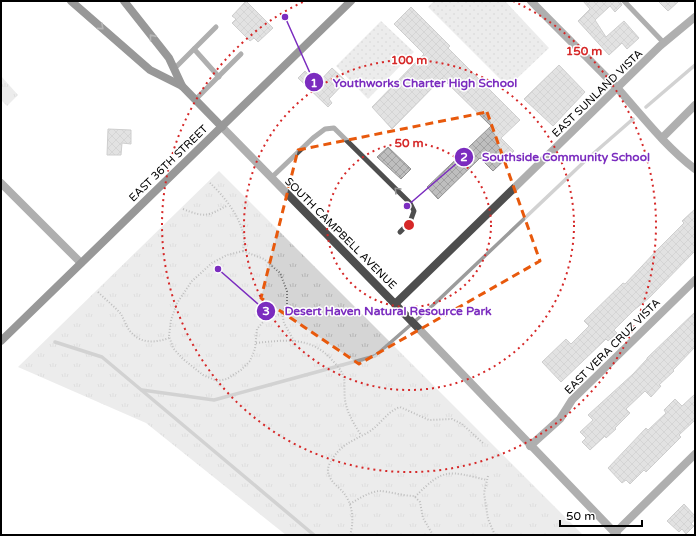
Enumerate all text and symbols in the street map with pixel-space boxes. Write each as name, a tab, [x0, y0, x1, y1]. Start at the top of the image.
one-way arrow	[96, 22, 103, 29]
one-way arrow	[150, 34, 157, 41]
text: 150 m	[566, 44, 602, 58]
street label: EAST SUNLAND VISTA	[549, 47, 645, 140]
text: 100 m	[391, 53, 427, 67]
callout: Youthworks Charter High School	[304, 70, 525, 94]
text: 1	[310, 76, 318, 90]
text: Youthworks Charter High School	[333, 76, 517, 91]
street label: EAST 36TH STREET	[126, 122, 211, 204]
text: 50 m	[394, 136, 424, 150]
callout: Southside Community School	[454, 145, 657, 169]
text: 2	[460, 150, 468, 164]
text: Southside Community School	[482, 150, 650, 165]
street label: SOUTH CAMPBELL AVENUE	[282, 175, 399, 292]
one-way arrow	[394, 187, 402, 195]
centre of rings	[402, 218, 416, 232]
street label: EAST VERA CRUZ VISTA	[562, 296, 663, 397]
callout: Desert Haven Natural Resource Park	[256, 299, 499, 323]
text: 3	[262, 304, 270, 318]
text: Desert Haven Natural Resource Park	[284, 304, 492, 318]
scale bar	[560, 502, 642, 528]
text: 50 m	[566, 509, 595, 523]

